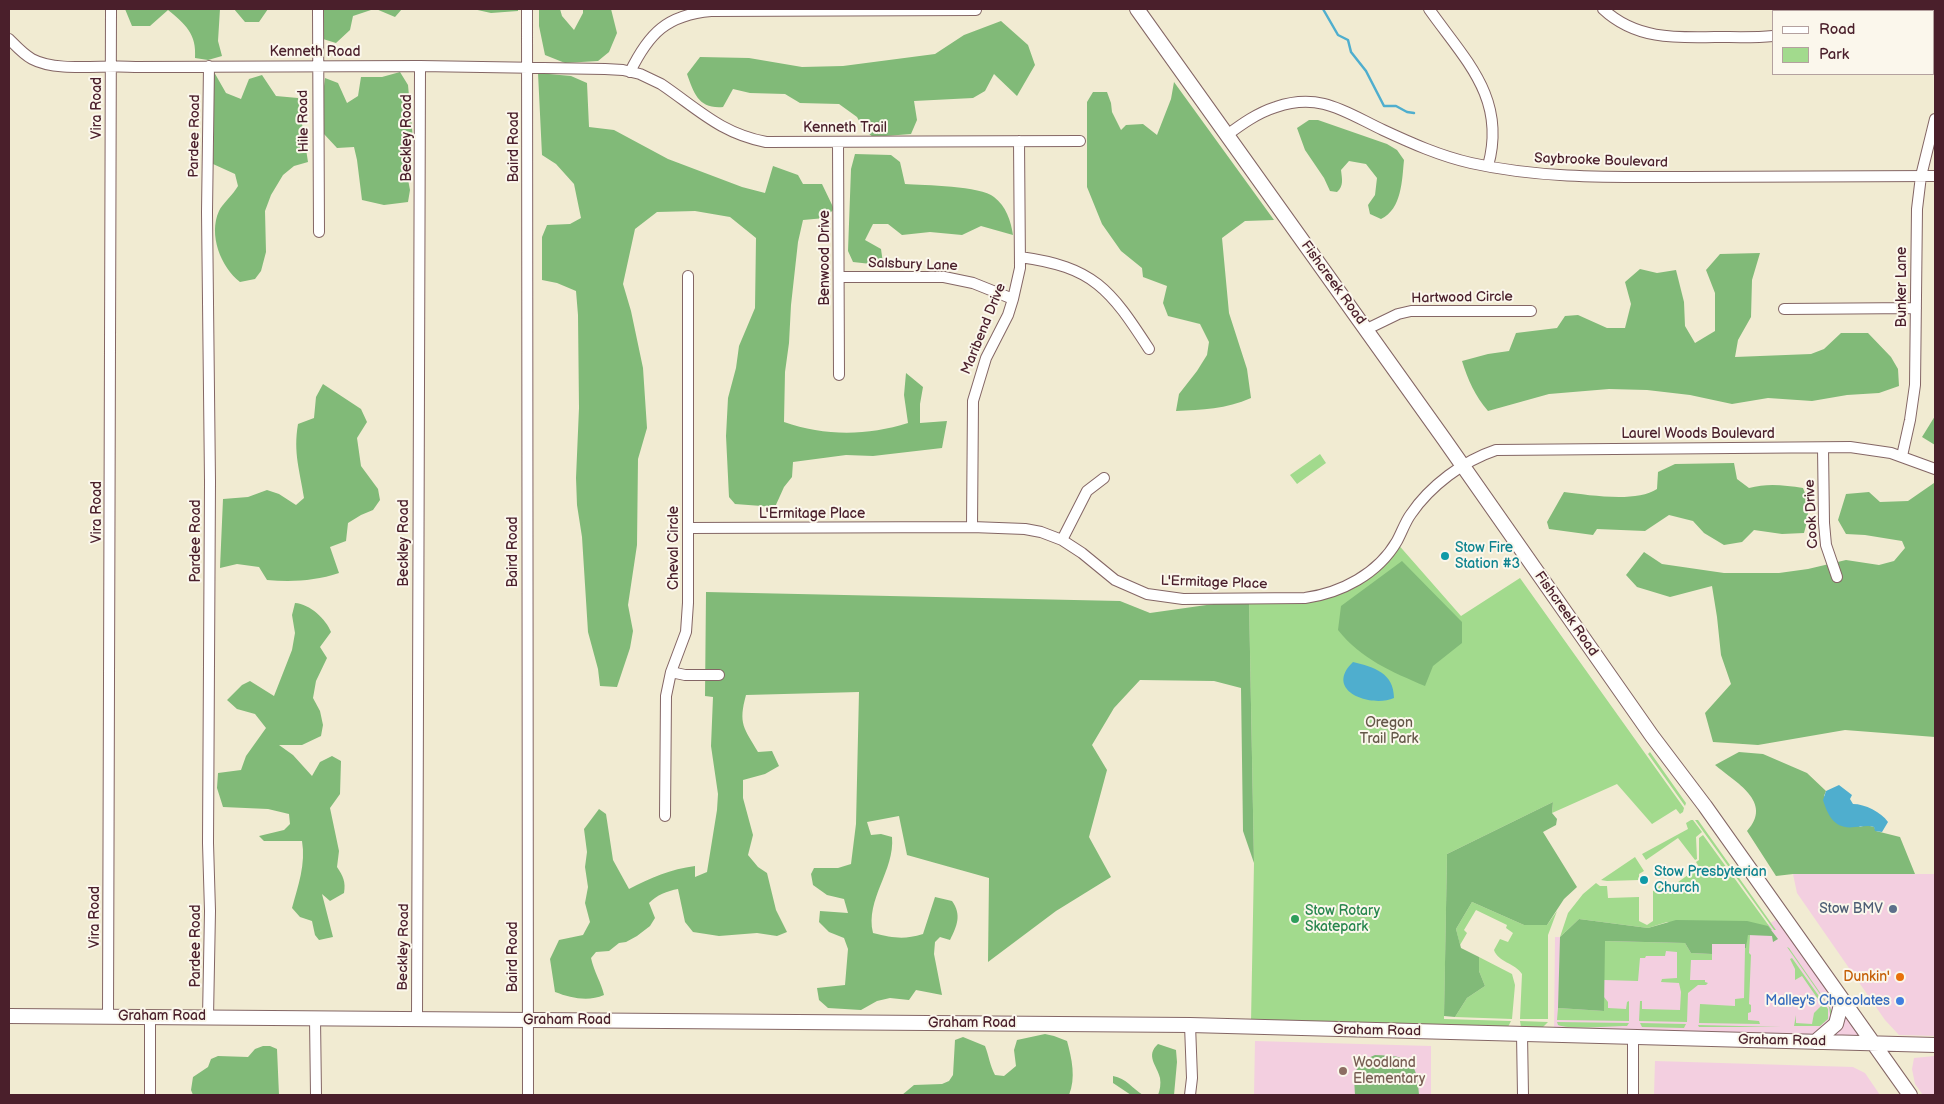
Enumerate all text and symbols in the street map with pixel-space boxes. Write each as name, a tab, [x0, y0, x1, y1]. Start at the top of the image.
legend	[1772, 10, 1934, 75]
text: Road	[1819, 20, 1855, 39]
street label: Kenneth Road	[270, 44, 360, 60]
text: Park	[1819, 45, 1849, 64]
street label: Vira Road	[89, 77, 105, 139]
street label: Hile Road	[295, 90, 313, 152]
street label: Pardee Road	[186, 94, 204, 178]
street label: Beckley Road	[399, 94, 415, 182]
street label: Baird Road	[506, 111, 522, 183]
street label: Kenneth Trail	[803, 120, 887, 136]
street label: Saybrooke Boulevard	[1534, 150, 1668, 172]
street label: Benwood Drive	[817, 210, 833, 306]
street label: Fishcreek Road	[1297, 238, 1369, 328]
street label: Bunker Lane	[1894, 247, 1910, 327]
street label: Salsbury Lane	[868, 255, 958, 275]
street label: Maribend Drive	[958, 281, 1010, 377]
street label: Hartwood Circle	[1411, 289, 1513, 307]
street label: Laurel Woods Boulevard	[1621, 426, 1775, 442]
street label: Cook Drive	[1802, 479, 1822, 549]
street label: Vira Road	[89, 481, 105, 543]
street label: Pardee Road	[188, 499, 204, 583]
street label: Beckley Road	[396, 499, 412, 587]
street label: Cheval Circle	[666, 506, 682, 590]
street label: L'Ermitage Place	[759, 506, 865, 522]
street label: Baird Road	[505, 516, 521, 588]
place label: Stow Fire Station #3	[1455, 540, 1520, 572]
marker: Stow Fire Station #3	[1439, 550, 1451, 562]
street label: Fishcreek Road	[1531, 568, 1601, 660]
street label: L'Ermitage Place	[1160, 573, 1268, 593]
park label: Oregon Trail Park	[1360, 715, 1418, 748]
place label: Stow Presbyterian Church	[1654, 864, 1767, 896]
marker: Stow Presbyterian Church	[1638, 874, 1650, 886]
street label: Vira Road	[87, 886, 103, 948]
place label: Stow BMV	[1819, 901, 1883, 917]
street label: Beckley Road	[395, 903, 413, 991]
place label: Stow Rotary Skatepark	[1305, 903, 1380, 936]
marker: Stow BMV	[1887, 903, 1899, 915]
street label: Pardee Road	[188, 904, 204, 988]
marker: Stow Rotary Skatepark	[1289, 913, 1301, 925]
street label: Baird Road	[505, 921, 521, 993]
place label: Dunkin'	[1843, 969, 1890, 985]
marker: Dunkin'	[1894, 971, 1906, 983]
place label: Malley's Chocolates	[1765, 993, 1890, 1009]
marker: Malley's Chocolates	[1894, 995, 1906, 1007]
street label: Graham Road	[118, 1008, 206, 1024]
street label: Graham Road	[523, 1012, 611, 1028]
street label: Graham Road	[928, 1015, 1016, 1031]
street label: Graham Road	[1333, 1022, 1421, 1040]
street label: Graham Road	[1738, 1032, 1826, 1050]
place label: Woodland Elementary	[1353, 1055, 1425, 1088]
marker: Woodland Elementary	[1337, 1065, 1349, 1077]

